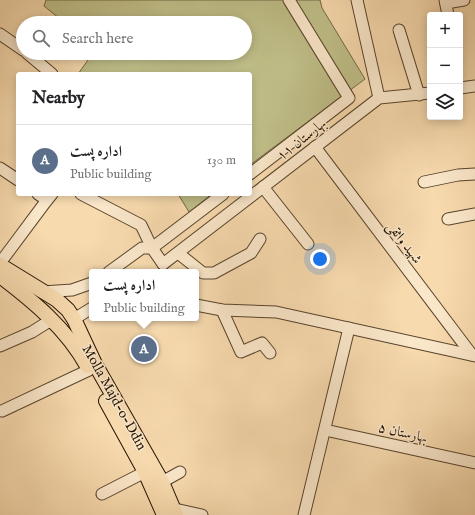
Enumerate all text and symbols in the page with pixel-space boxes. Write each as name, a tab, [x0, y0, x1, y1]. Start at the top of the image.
map controls	[427, 12, 463, 120]
button: +	[427, 12, 463, 48]
search box	[16, 16, 252, 60]
icon: search	[30, 27, 52, 49]
text: Search here	[62, 29, 133, 48]
button: −	[427, 48, 463, 84]
button: layers	[427, 84, 463, 120]
text: Nearby	[32, 88, 85, 109]
street label: بهارستان ۱۱	[273, 115, 330, 165]
text: اداره پست	[70, 142, 122, 161]
text: A	[41, 152, 49, 169]
text: 130 m	[207, 152, 236, 169]
text: Public building	[70, 166, 152, 183]
street label: شهید واثقی	[382, 218, 426, 268]
your location	[310, 249, 330, 269]
popup	[89, 269, 199, 321]
text: اداره پست	[103, 276, 155, 295]
text: Public building	[103, 300, 185, 317]
pin: A	[131, 334, 157, 364]
street label: Molla Majd-o-Ddin	[78, 342, 151, 454]
street label: بهارستان ۵	[376, 419, 429, 447]

